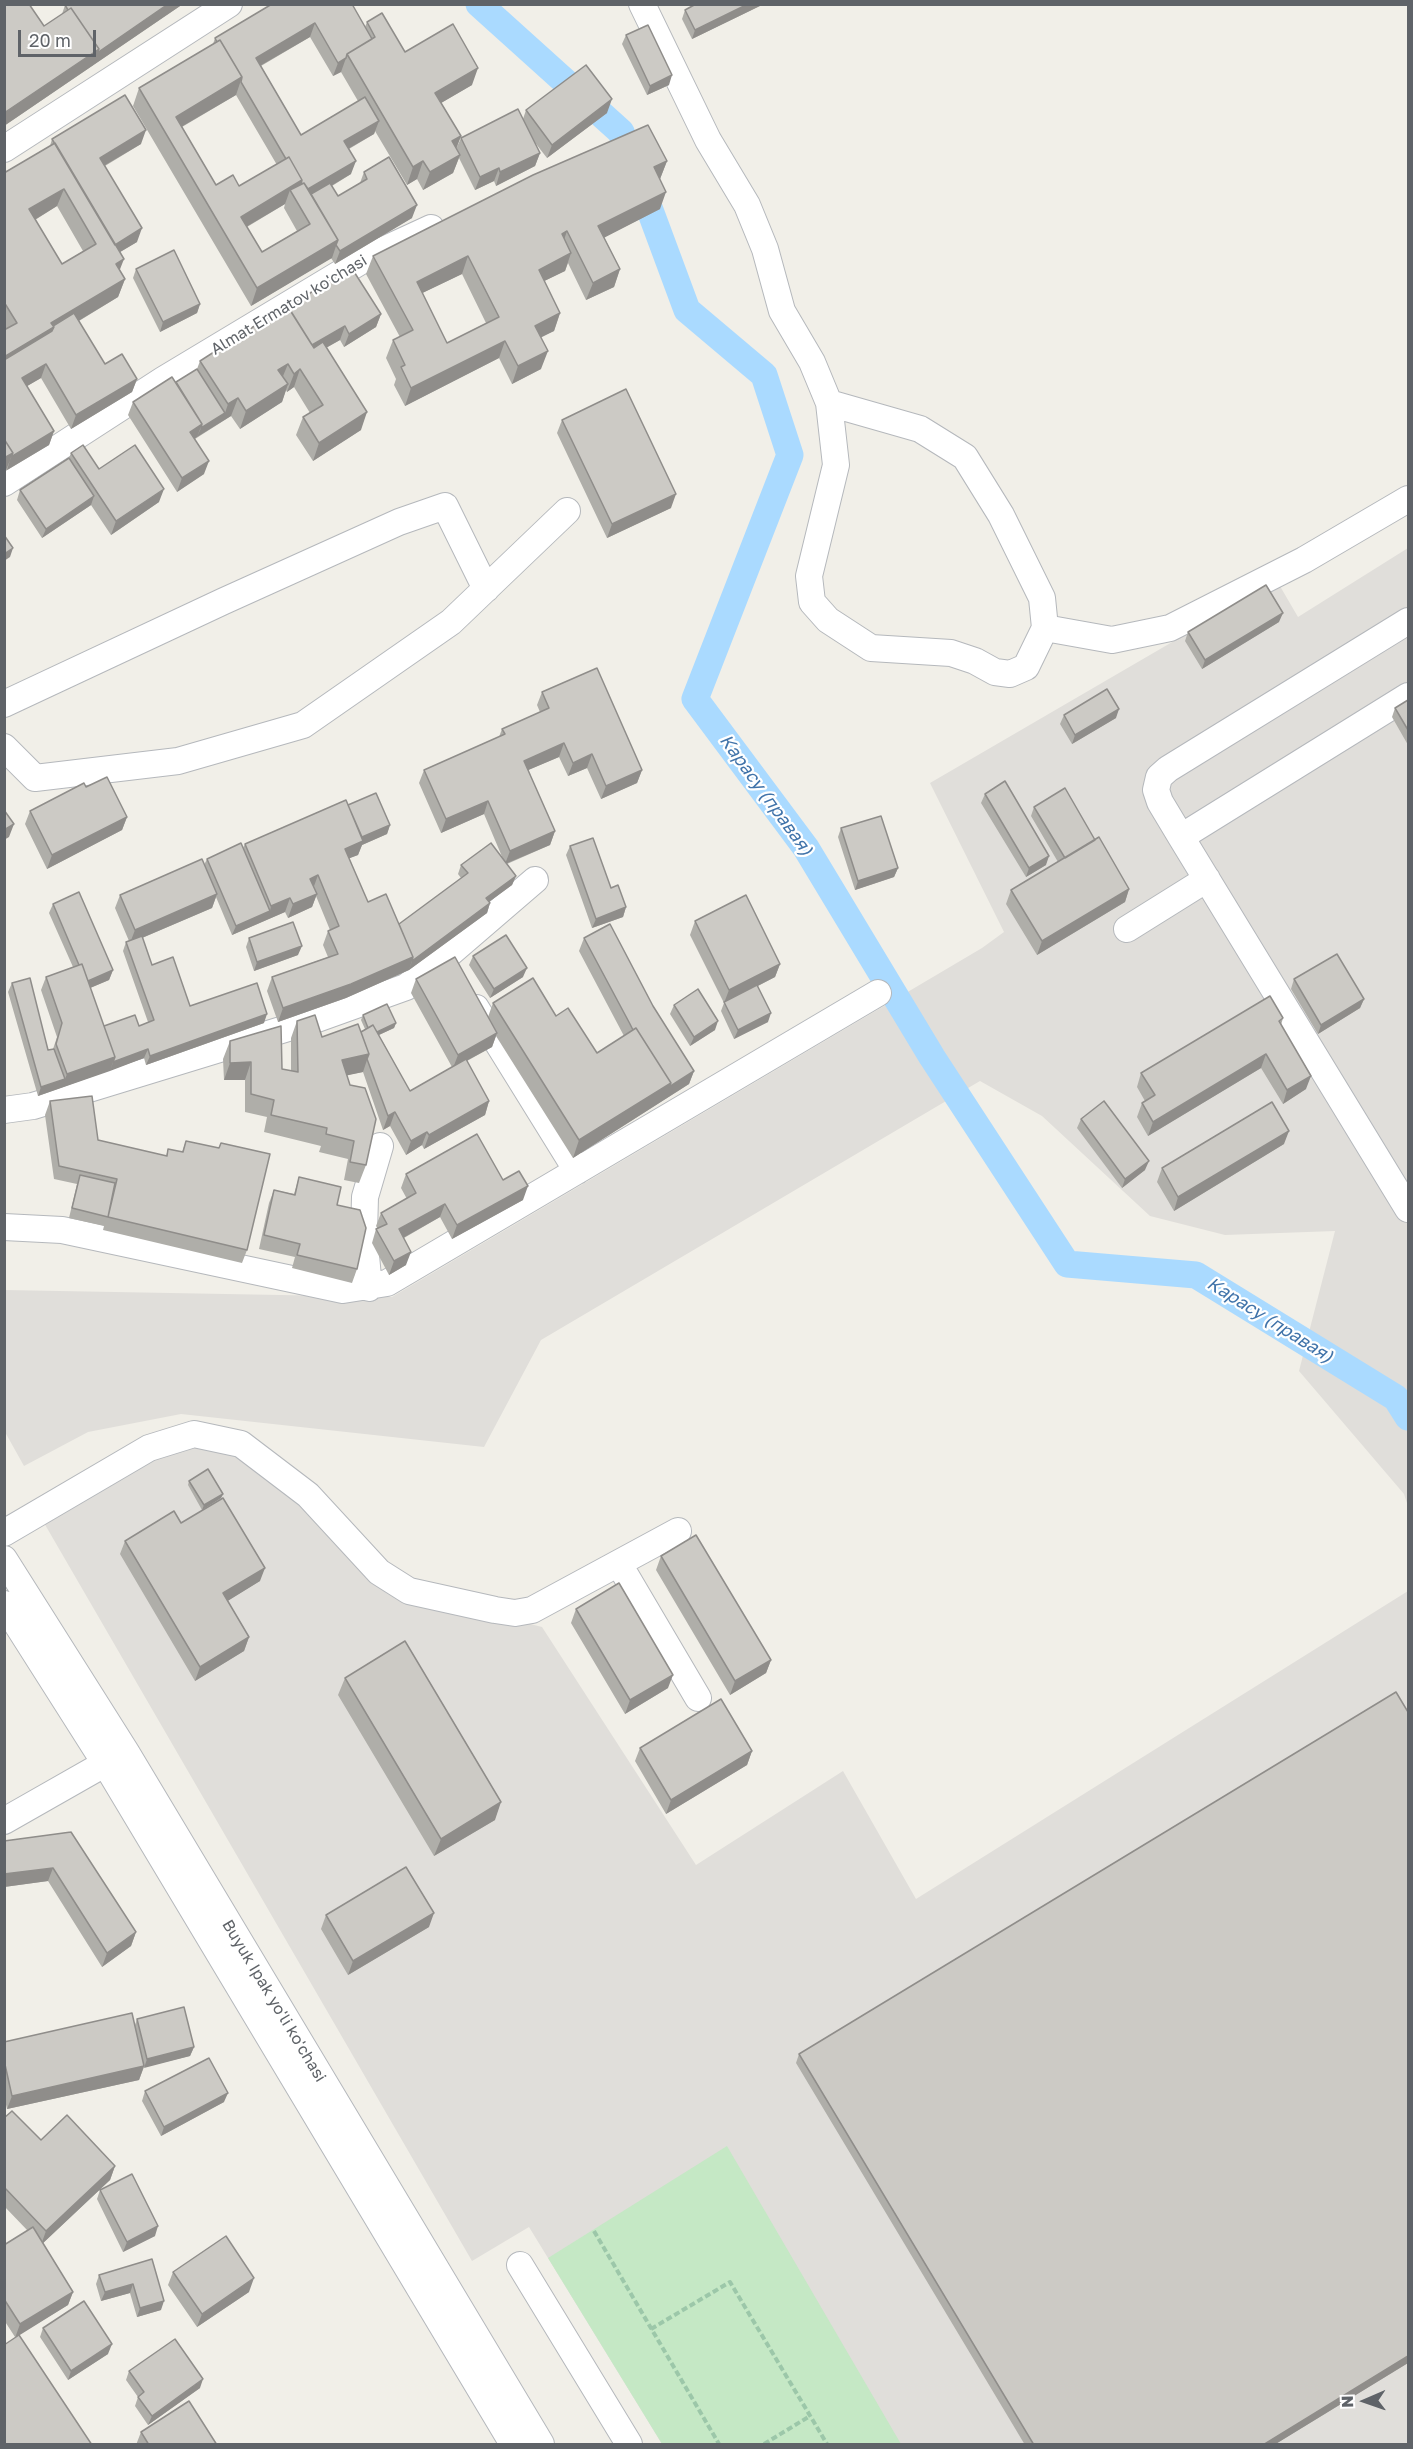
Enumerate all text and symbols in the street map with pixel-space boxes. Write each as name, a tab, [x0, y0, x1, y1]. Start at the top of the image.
scale bar	[21, 18, 99, 56]
text: 20 m	[29, 29, 71, 51]
street label: Almat Ermatov ko'chasi	[208, 251, 370, 359]
water label: Карасу (правая)	[715, 730, 817, 860]
water label: Карасу (правая)	[1203, 1273, 1337, 1367]
street label: Buyuk Ipak yo'li ko'chasi	[218, 1916, 330, 2086]
north arrow	[1335, 2371, 1395, 2431]
text: N	[1337, 2395, 1357, 2408]

